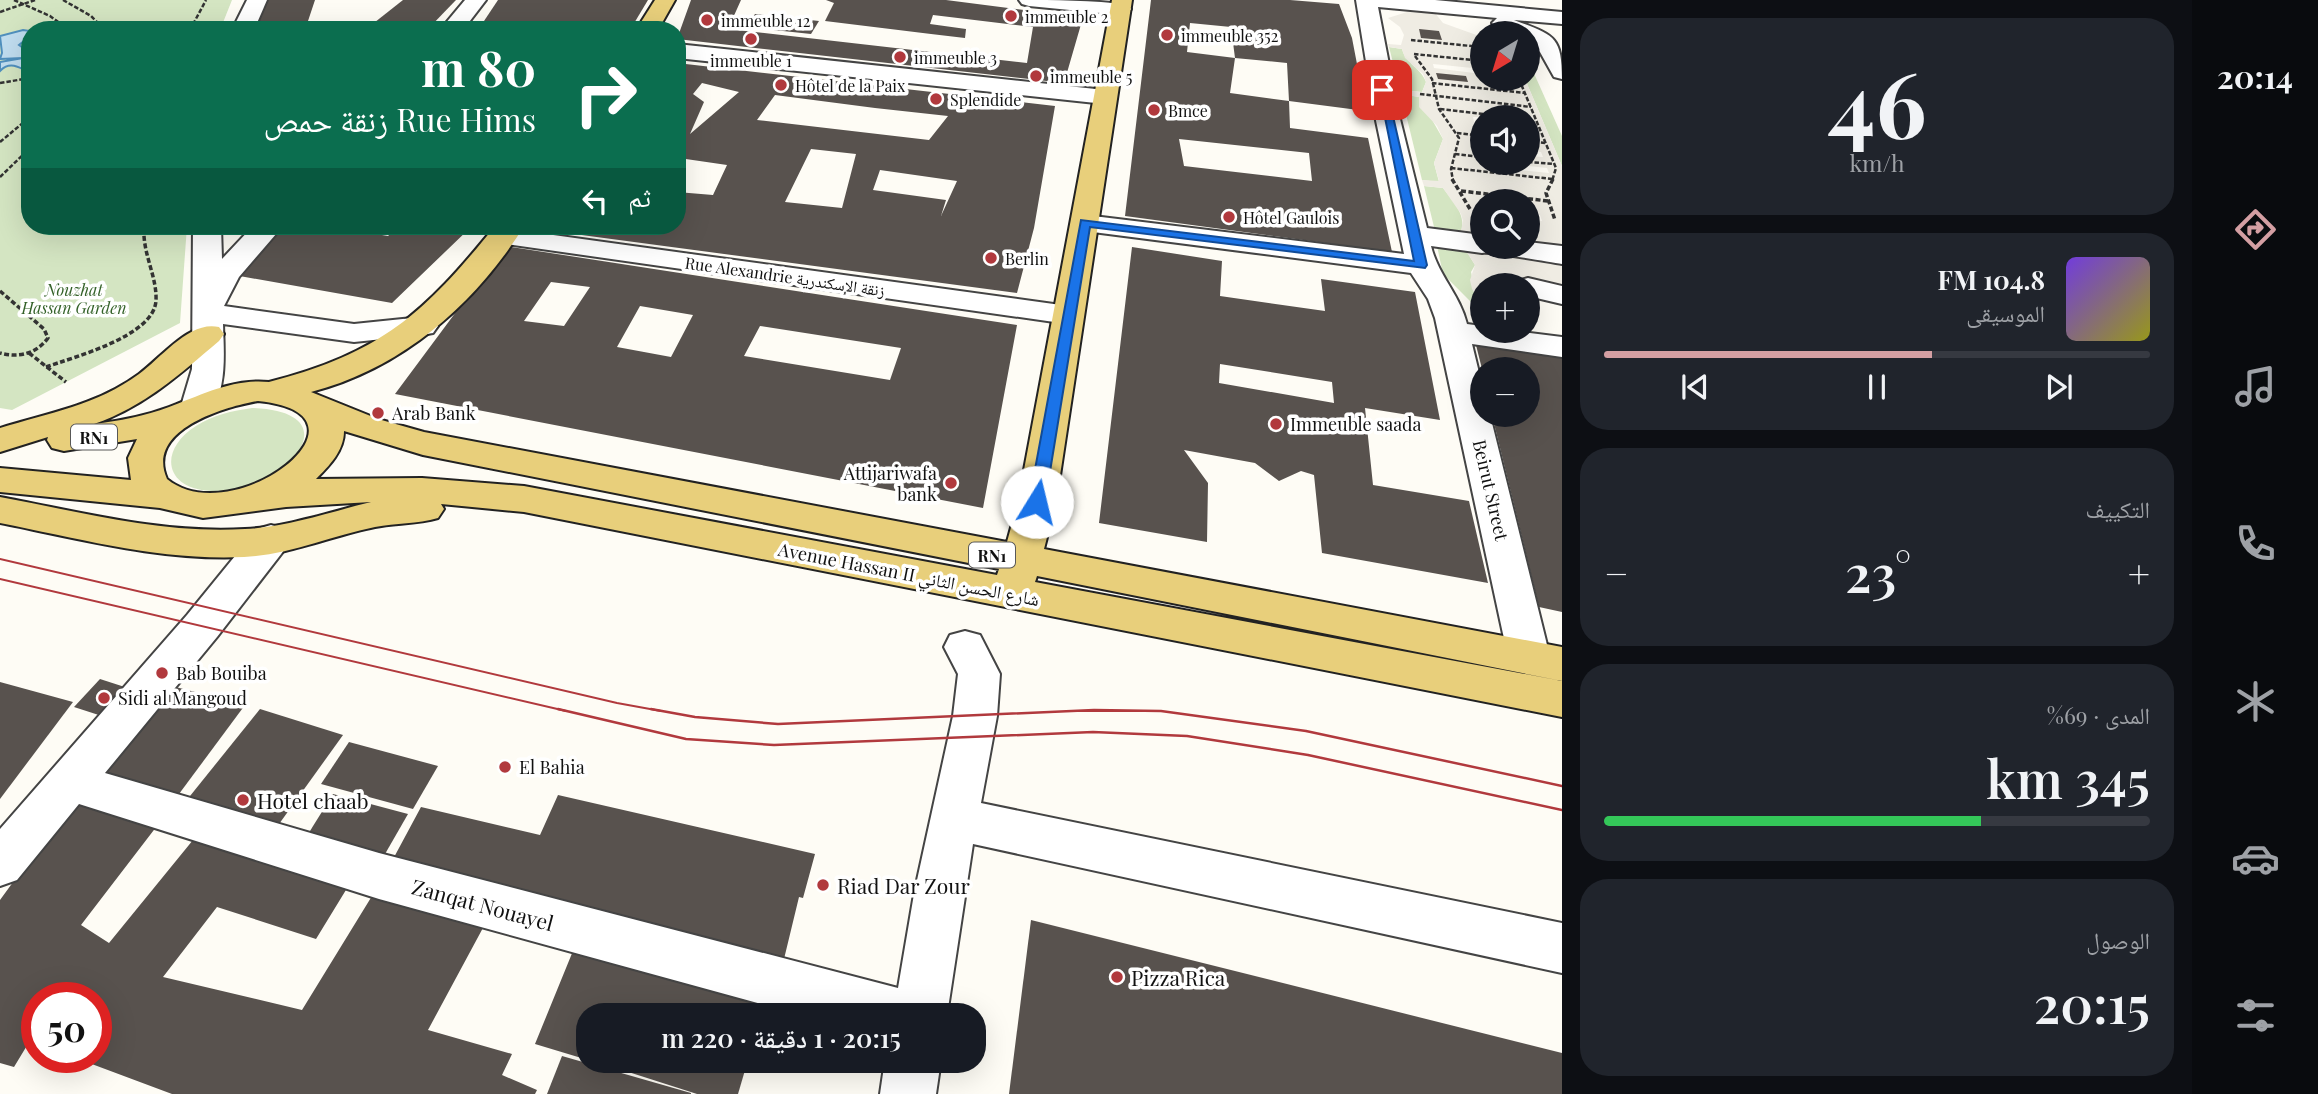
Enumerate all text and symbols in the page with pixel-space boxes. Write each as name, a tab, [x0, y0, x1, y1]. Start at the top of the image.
place label: immeuble 2	[1025, 6, 1109, 27]
marker: immeuble 2	[1003, 8, 1019, 24]
place label: immeuble 12	[721, 10, 810, 31]
marker: immeuble 12	[699, 12, 715, 28]
north arrow	[1470, 21, 1540, 91]
map controls	[1470, 21, 1540, 427]
place label: immeuble 352	[1181, 25, 1278, 46]
marker: immeuble 352	[1159, 27, 1175, 43]
marker: immeuble 1	[743, 31, 759, 47]
text: 80 m	[421, 34, 536, 99]
text: 46	[1827, 41, 1927, 162]
place label: immeuble 3	[914, 47, 997, 68]
icon: right	[560, 49, 651, 140]
marker: immeuble 3	[892, 49, 908, 65]
place label: immeuble 1	[710, 50, 792, 71]
text: 20:14	[2217, 54, 2293, 97]
pin	[1352, 60, 1412, 120]
place label: immeuble 5	[1050, 66, 1132, 87]
marker: immeuble 5	[1028, 68, 1044, 84]
icon: arrive	[1363, 71, 1401, 109]
place label: Hôtel de la Paix	[795, 75, 906, 96]
marker: Hôtel de la Paix	[773, 77, 789, 93]
place label: Splendide	[950, 89, 1021, 110]
marker: Splendide	[928, 91, 944, 107]
text: Rue Hims زنقة حمص	[264, 97, 536, 140]
place label: Bmce	[1168, 100, 1208, 121]
marker: Bmce	[1146, 102, 1162, 118]
button: sound	[1470, 105, 1540, 175]
text: km/h	[1849, 147, 1905, 178]
text: ثم	[628, 179, 651, 214]
icon: left	[576, 182, 614, 220]
button: search	[1470, 189, 1540, 259]
icon: directions	[2231, 205, 2280, 254]
place label: Hôtel Gaulois	[1243, 207, 1339, 228]
marker: Hôtel Gaulois	[1221, 209, 1237, 225]
place label: Berlin	[1005, 248, 1049, 269]
marker: Berlin	[983, 250, 999, 266]
street label: Rue Alexandrie زنقة الإسكندرية	[684, 252, 886, 300]
text: 104.8 FM	[1938, 262, 2045, 297]
button: +	[1470, 273, 1540, 343]
park label: Nouzhat Hassan Garden	[21, 279, 126, 318]
text: الموسيقى	[1966, 297, 2045, 328]
button: −	[1470, 357, 1540, 427]
icon: music	[2231, 362, 2280, 411]
icon: previous	[1676, 368, 1714, 406]
icon: pause	[1858, 368, 1896, 406]
icon: next	[2040, 368, 2078, 406]
place label: Arab Bank	[391, 401, 476, 425]
marker: Arab Bank	[370, 405, 386, 421]
place label: Immeuble saada	[1290, 412, 1422, 436]
marker: Immeuble saada	[1268, 416, 1284, 432]
road number: RN1	[71, 424, 117, 450]
street label: Beirut Street	[1468, 437, 1514, 543]
place label: Attijariwafa bank	[843, 461, 937, 506]
position arrow	[1000, 465, 1074, 539]
marker: Attijariwafa bank	[943, 475, 959, 491]
text: التكييف	[2085, 493, 2150, 524]
icon: phone	[2231, 519, 2280, 568]
street label: Avenue Hassan II شارع الحسن الثاني	[775, 537, 1042, 615]
text: 23°	[1845, 537, 1911, 606]
road number: RN1	[969, 542, 1015, 568]
text: −	[1604, 547, 1629, 598]
text: +	[2128, 547, 2150, 598]
place label: Bab Bouiba	[176, 661, 267, 685]
marker: Bab Bouiba	[154, 665, 170, 681]
icon: climate	[2231, 677, 2280, 726]
place label: Sidi al Mangoud	[118, 686, 248, 710]
marker: Sidi al Mangoud	[96, 690, 112, 706]
text: المدى · 69%	[2047, 699, 2150, 730]
text: 345 km	[1986, 743, 2150, 812]
place label: El Bahia	[519, 755, 585, 779]
marker: El Bahia	[497, 759, 513, 775]
place label: Hotel chaab	[257, 786, 369, 814]
marker: Hotel chaab	[235, 792, 251, 808]
icon: car	[2231, 834, 2280, 883]
place label: Riad Dar Zour	[837, 871, 970, 899]
street label: Zanqat Nouayel	[409, 872, 557, 936]
marker: Riad Dar Zour	[815, 877, 831, 893]
text: الوصول	[2086, 924, 2150, 955]
place label: Pizza Rica	[1131, 963, 1226, 991]
text: 20:15	[2034, 968, 2150, 1037]
marker: Pizza Rica	[1109, 969, 1125, 985]
speed limit sign: 50	[21, 982, 112, 1073]
icon: filters	[2231, 991, 2280, 1040]
text: 20:15 · 1 دقيقة · 220 m	[661, 1020, 901, 1055]

